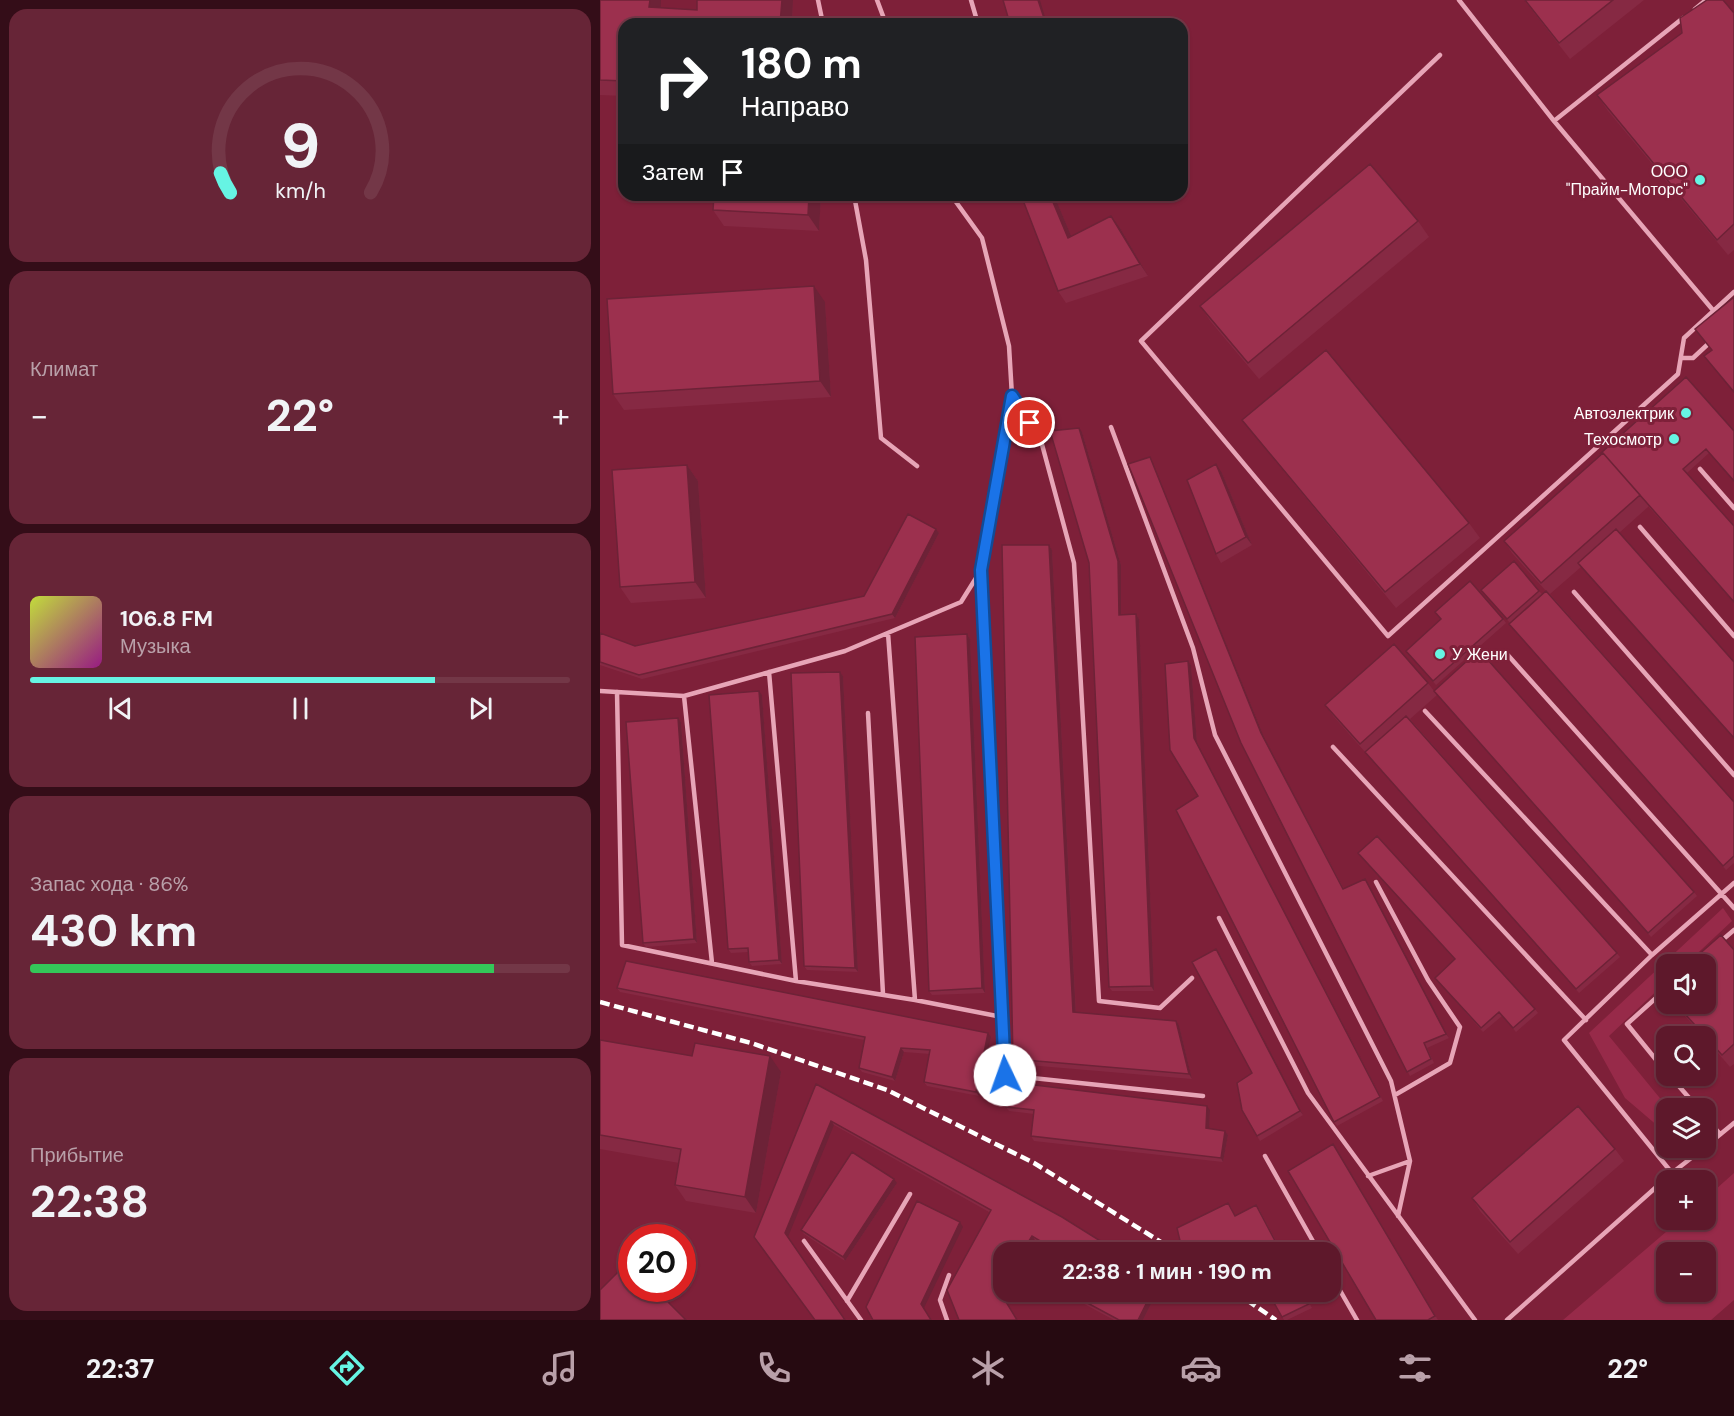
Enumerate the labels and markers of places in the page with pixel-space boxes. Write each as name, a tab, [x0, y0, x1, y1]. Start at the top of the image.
place label: ООО "Прайм-Моторс"	[1566, 161, 1688, 200]
marker: ООО "Прайм-Моторс"	[1693, 173, 1707, 187]
pin	[1004, 397, 1055, 448]
place label: Автоэлектрик	[1574, 403, 1675, 424]
marker: Автоэлектрик	[1679, 406, 1693, 420]
place label: Техосмотр	[1584, 429, 1662, 450]
marker: Техосмотр	[1667, 432, 1681, 446]
place label: У Жени	[1452, 644, 1508, 665]
marker: У Жени	[1433, 647, 1447, 661]

